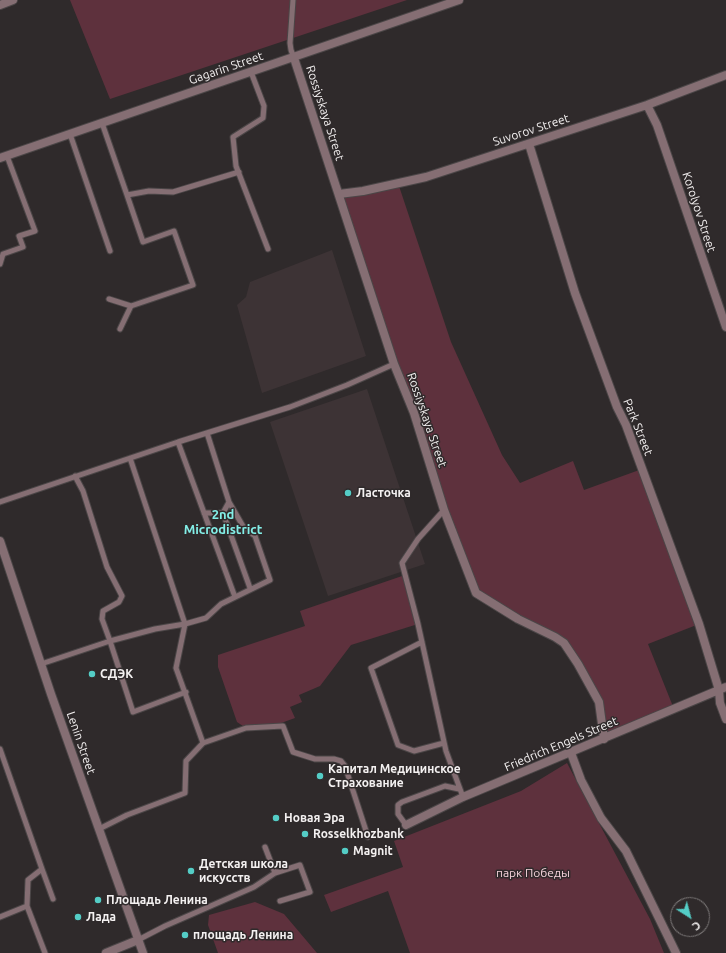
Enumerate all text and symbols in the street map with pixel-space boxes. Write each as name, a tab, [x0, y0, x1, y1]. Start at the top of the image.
street label: Gagarin Street	[187, 49, 265, 87]
street label: Rossiyskaya Street	[303, 64, 347, 162]
street label: Suvorov Street	[491, 111, 571, 149]
street label: Korolyov Street	[679, 170, 719, 254]
street label: Rossiyskaya Street	[404, 371, 450, 469]
street label: Park Street	[620, 396, 656, 458]
place label: Ласточка	[356, 486, 411, 500]
marker: Ласточка	[343, 488, 353, 498]
district label: 2nd Microdistrict	[184, 507, 262, 538]
place label: СДЭК	[100, 667, 133, 681]
marker: СДЭК	[87, 669, 97, 679]
street label: Lenin Street	[64, 710, 98, 776]
street label: Friedrich Engels Street	[502, 714, 620, 774]
place label: Капитал Медицинское Страхование	[328, 762, 461, 790]
marker: Капитал Медицинское Страхование	[315, 771, 325, 781]
place label: Новая Эра	[284, 811, 345, 825]
marker: Новая Эра	[271, 813, 281, 823]
place label: Rosselkhozbank	[313, 827, 404, 841]
marker: Rosselkhozbank	[300, 829, 310, 839]
place label: Magnit	[353, 844, 393, 858]
marker: Magnit	[340, 846, 350, 856]
place label: Детская школа искусств	[199, 857, 288, 885]
marker: Детская школа искусств	[186, 866, 196, 876]
park label: парк Победы	[496, 866, 570, 880]
place label: Площадь Ленина	[106, 893, 208, 907]
marker: Площадь Ленина	[93, 895, 103, 905]
north arrow	[670, 897, 710, 937]
place label: Лада	[86, 910, 116, 924]
marker: Лада	[73, 912, 83, 922]
text: С	[690, 919, 703, 933]
place label: площадь Ленина	[193, 928, 293, 942]
marker: площадь Ленина	[180, 930, 190, 940]

